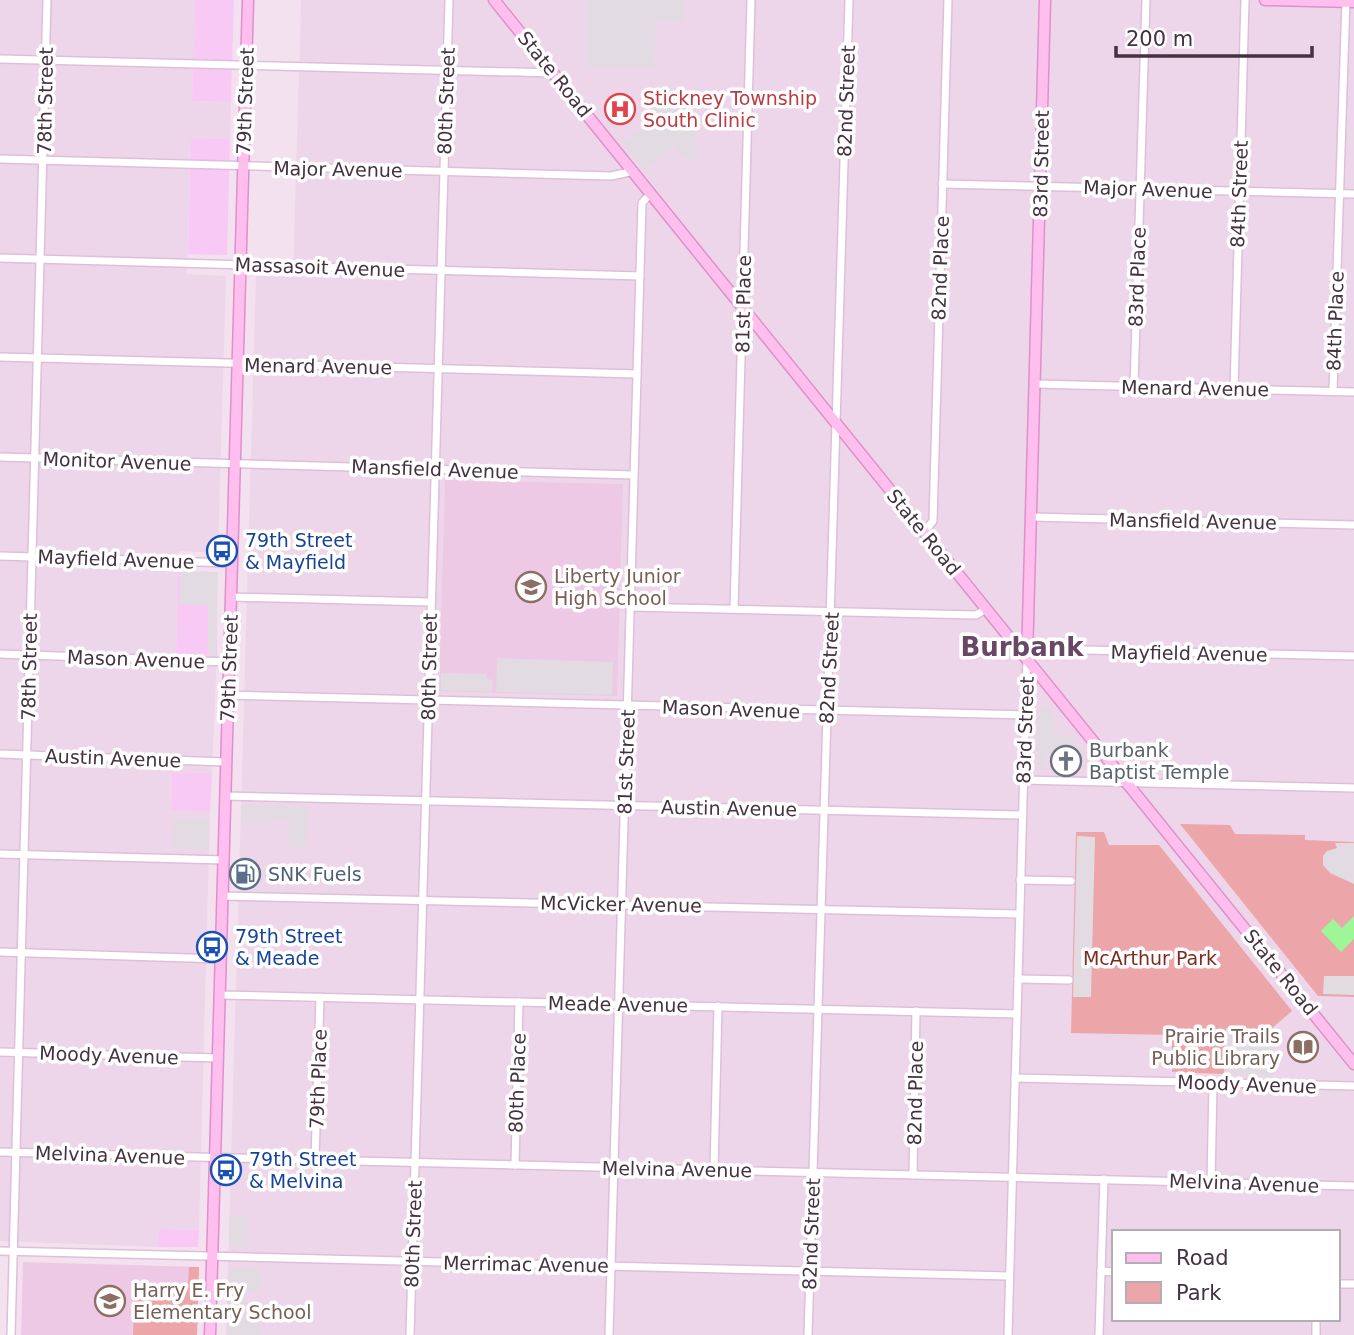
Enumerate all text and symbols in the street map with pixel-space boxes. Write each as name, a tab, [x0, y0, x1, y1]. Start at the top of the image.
scale bar	[1116, 14, 1312, 58]
street label: State Road	[514, 27, 596, 121]
text: 200 m	[1126, 27, 1193, 51]
street label: 82nd Street	[833, 45, 859, 157]
street label: 78th Street	[33, 47, 57, 155]
street label: 79th Street	[232, 47, 258, 155]
street label: 80th Street	[433, 47, 459, 155]
place label: Stickney Township South Clinic	[643, 87, 817, 131]
hospital icon: Stickney Township South Clinic	[603, 92, 637, 126]
street label: 83rd Street	[1029, 110, 1053, 218]
street label: 84th Street	[1226, 140, 1252, 248]
street label: Major Avenue	[273, 157, 403, 181]
street label: Major Avenue	[1083, 176, 1213, 202]
street label: 82nd Place	[927, 215, 953, 321]
street label: 83rd Place	[1124, 227, 1150, 327]
street label: Massasoit Avenue	[234, 253, 406, 281]
street label: 81st Place	[731, 255, 755, 353]
street label: 84th Place	[1322, 271, 1348, 371]
street label: Menard Avenue	[244, 354, 392, 378]
street label: Menard Avenue	[1121, 376, 1269, 400]
street label: Monitor Avenue	[42, 447, 192, 475]
street label: Mansfield Avenue	[351, 455, 519, 483]
street label: State Road	[883, 485, 965, 579]
street label: Mansfield Avenue	[1109, 509, 1277, 533]
place label: 79th Street & Mayfield	[245, 529, 352, 573]
bus stop icon: 79th Street & Mayfield	[205, 534, 239, 568]
street label: Mayfield Avenue	[37, 545, 195, 573]
place label: Liberty Junior High School	[554, 565, 681, 609]
school or university icon: Liberty Junior High School	[514, 570, 548, 604]
street label: 82nd Street	[815, 611, 843, 725]
street label: 78th Street	[17, 613, 41, 721]
street label: 80th Street	[417, 613, 441, 721]
street label: 79th Street	[216, 614, 242, 722]
district label: Burbank	[960, 632, 1084, 662]
street label: Mayfield Avenue	[1110, 641, 1268, 665]
street label: Mason Avenue	[67, 646, 205, 672]
street label: 83rd Street	[1012, 676, 1038, 784]
street label: Mason Avenue	[662, 696, 800, 722]
street label: 81st Street	[613, 709, 639, 815]
place label: Burbank Baptist Temple	[1089, 739, 1229, 783]
church icon: Burbank Baptist Temple	[1049, 744, 1083, 778]
street label: Austin Avenue	[44, 745, 182, 771]
street label: Austin Avenue	[661, 796, 797, 820]
fuel station icon: SNK Fuels	[228, 857, 262, 891]
place label: SNK Fuels	[268, 863, 362, 885]
street label: McVicker Avenue	[540, 892, 702, 916]
place label: 79th Street & Meade	[235, 925, 342, 969]
street label: State Road	[1240, 925, 1322, 1019]
bus stop icon: 79th Street & Meade	[195, 930, 229, 964]
park label: McArthur Park	[1083, 947, 1217, 969]
street label: Meade Avenue	[548, 992, 688, 1016]
place label: Prairie Trails Public Library	[1151, 1025, 1280, 1069]
street label: 79th Place	[305, 1029, 331, 1129]
library icon: Prairie Trails Public Library	[1286, 1030, 1320, 1064]
street label: 80th Place	[504, 1033, 530, 1133]
street label: 82nd Place	[903, 1040, 927, 1146]
street label: Moody Avenue	[39, 1042, 179, 1068]
street label: Moody Avenue	[1177, 1071, 1317, 1097]
street label: Melvina Avenue	[35, 1141, 185, 1169]
place label: 79th Street & Melvina	[249, 1148, 356, 1192]
bus stop icon: 79th Street & Melvina	[209, 1153, 243, 1187]
street label: Melvina Avenue	[602, 1157, 752, 1181]
street label: Melvina Avenue	[1169, 1169, 1319, 1197]
street label: 82nd Street	[798, 1178, 824, 1290]
street label: 80th Street	[400, 1180, 426, 1288]
legend	[1112, 1230, 1340, 1321]
text: Road	[1176, 1246, 1229, 1270]
street label: Merrimac Avenue	[443, 1252, 609, 1276]
place label: Harry E. Fry Elementary School	[133, 1279, 311, 1323]
text: Park	[1176, 1281, 1222, 1305]
school or university icon: Harry E. Fry Elementary School	[93, 1284, 127, 1318]

